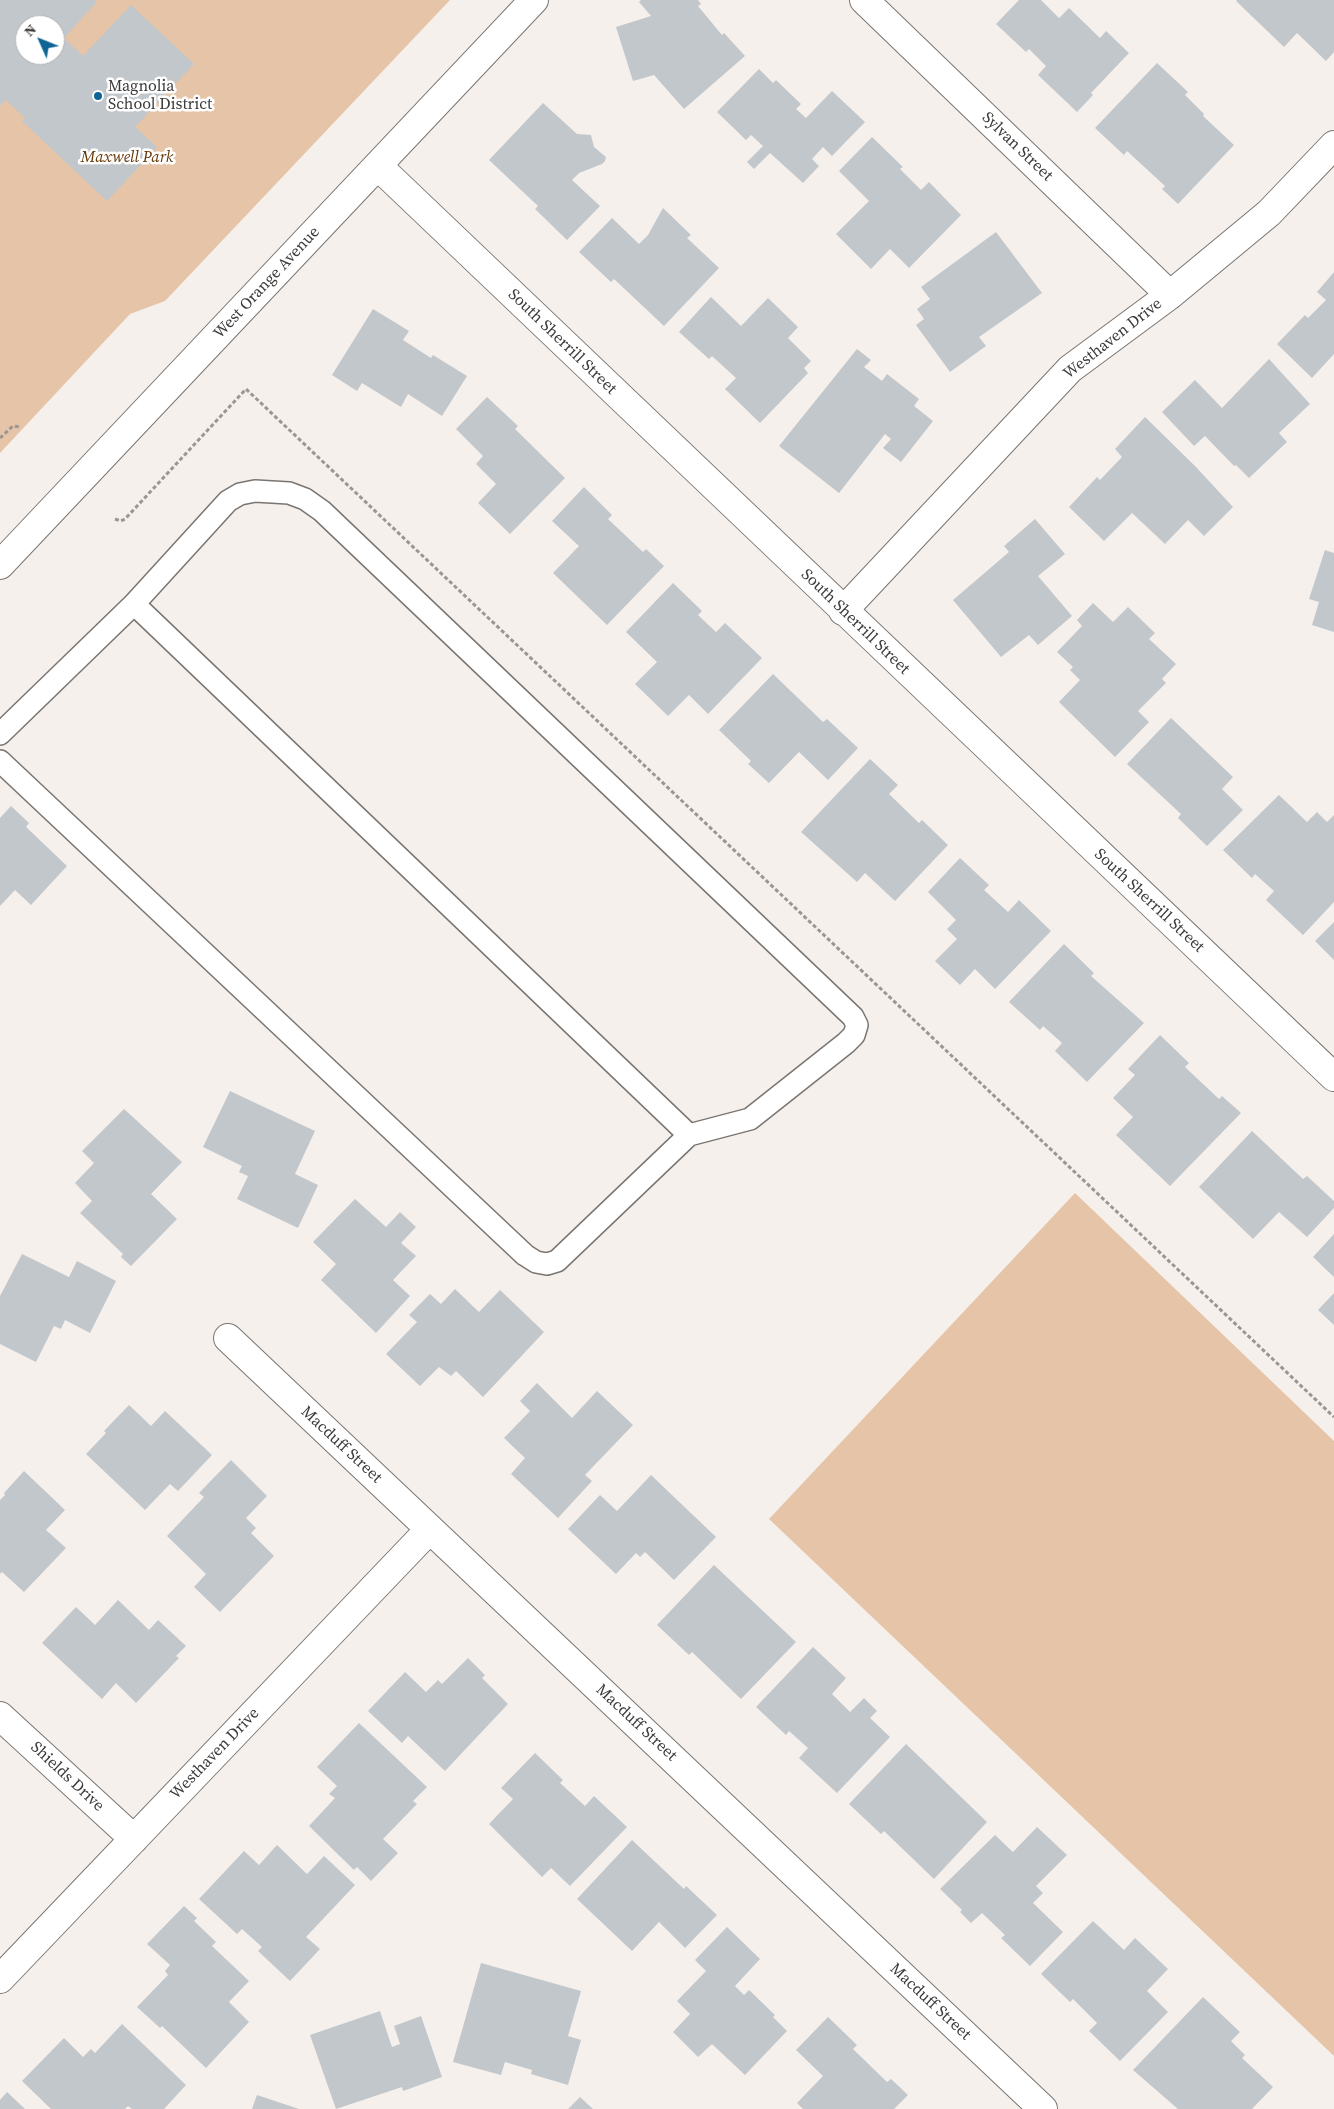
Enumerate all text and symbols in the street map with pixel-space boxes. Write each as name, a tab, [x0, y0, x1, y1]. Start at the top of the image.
north arrow	[15, 15, 65, 65]
text: N	[19, 20, 41, 41]
place label: Magnolia School District	[108, 77, 212, 115]
marker: Magnolia School District	[92, 90, 104, 102]
street label: Sylvan Street	[978, 108, 1056, 186]
park label: Maxwell Park	[81, 148, 173, 168]
street label: West Orange Avenue	[210, 223, 324, 343]
street label: South Sherrill Street	[504, 285, 620, 399]
street label: Westhaven Drive	[1060, 295, 1166, 383]
street label: South Sherrill Street	[797, 565, 913, 679]
street label: South Sherrill Street	[1090, 845, 1208, 957]
street label: Macduff Street	[296, 1403, 386, 1487]
street label: Macduff Street	[591, 1681, 681, 1765]
street label: Westhaven Drive	[166, 1704, 264, 1804]
street label: Shields Drive	[26, 1738, 108, 1816]
street label: Macduff Street	[885, 1960, 975, 2044]

